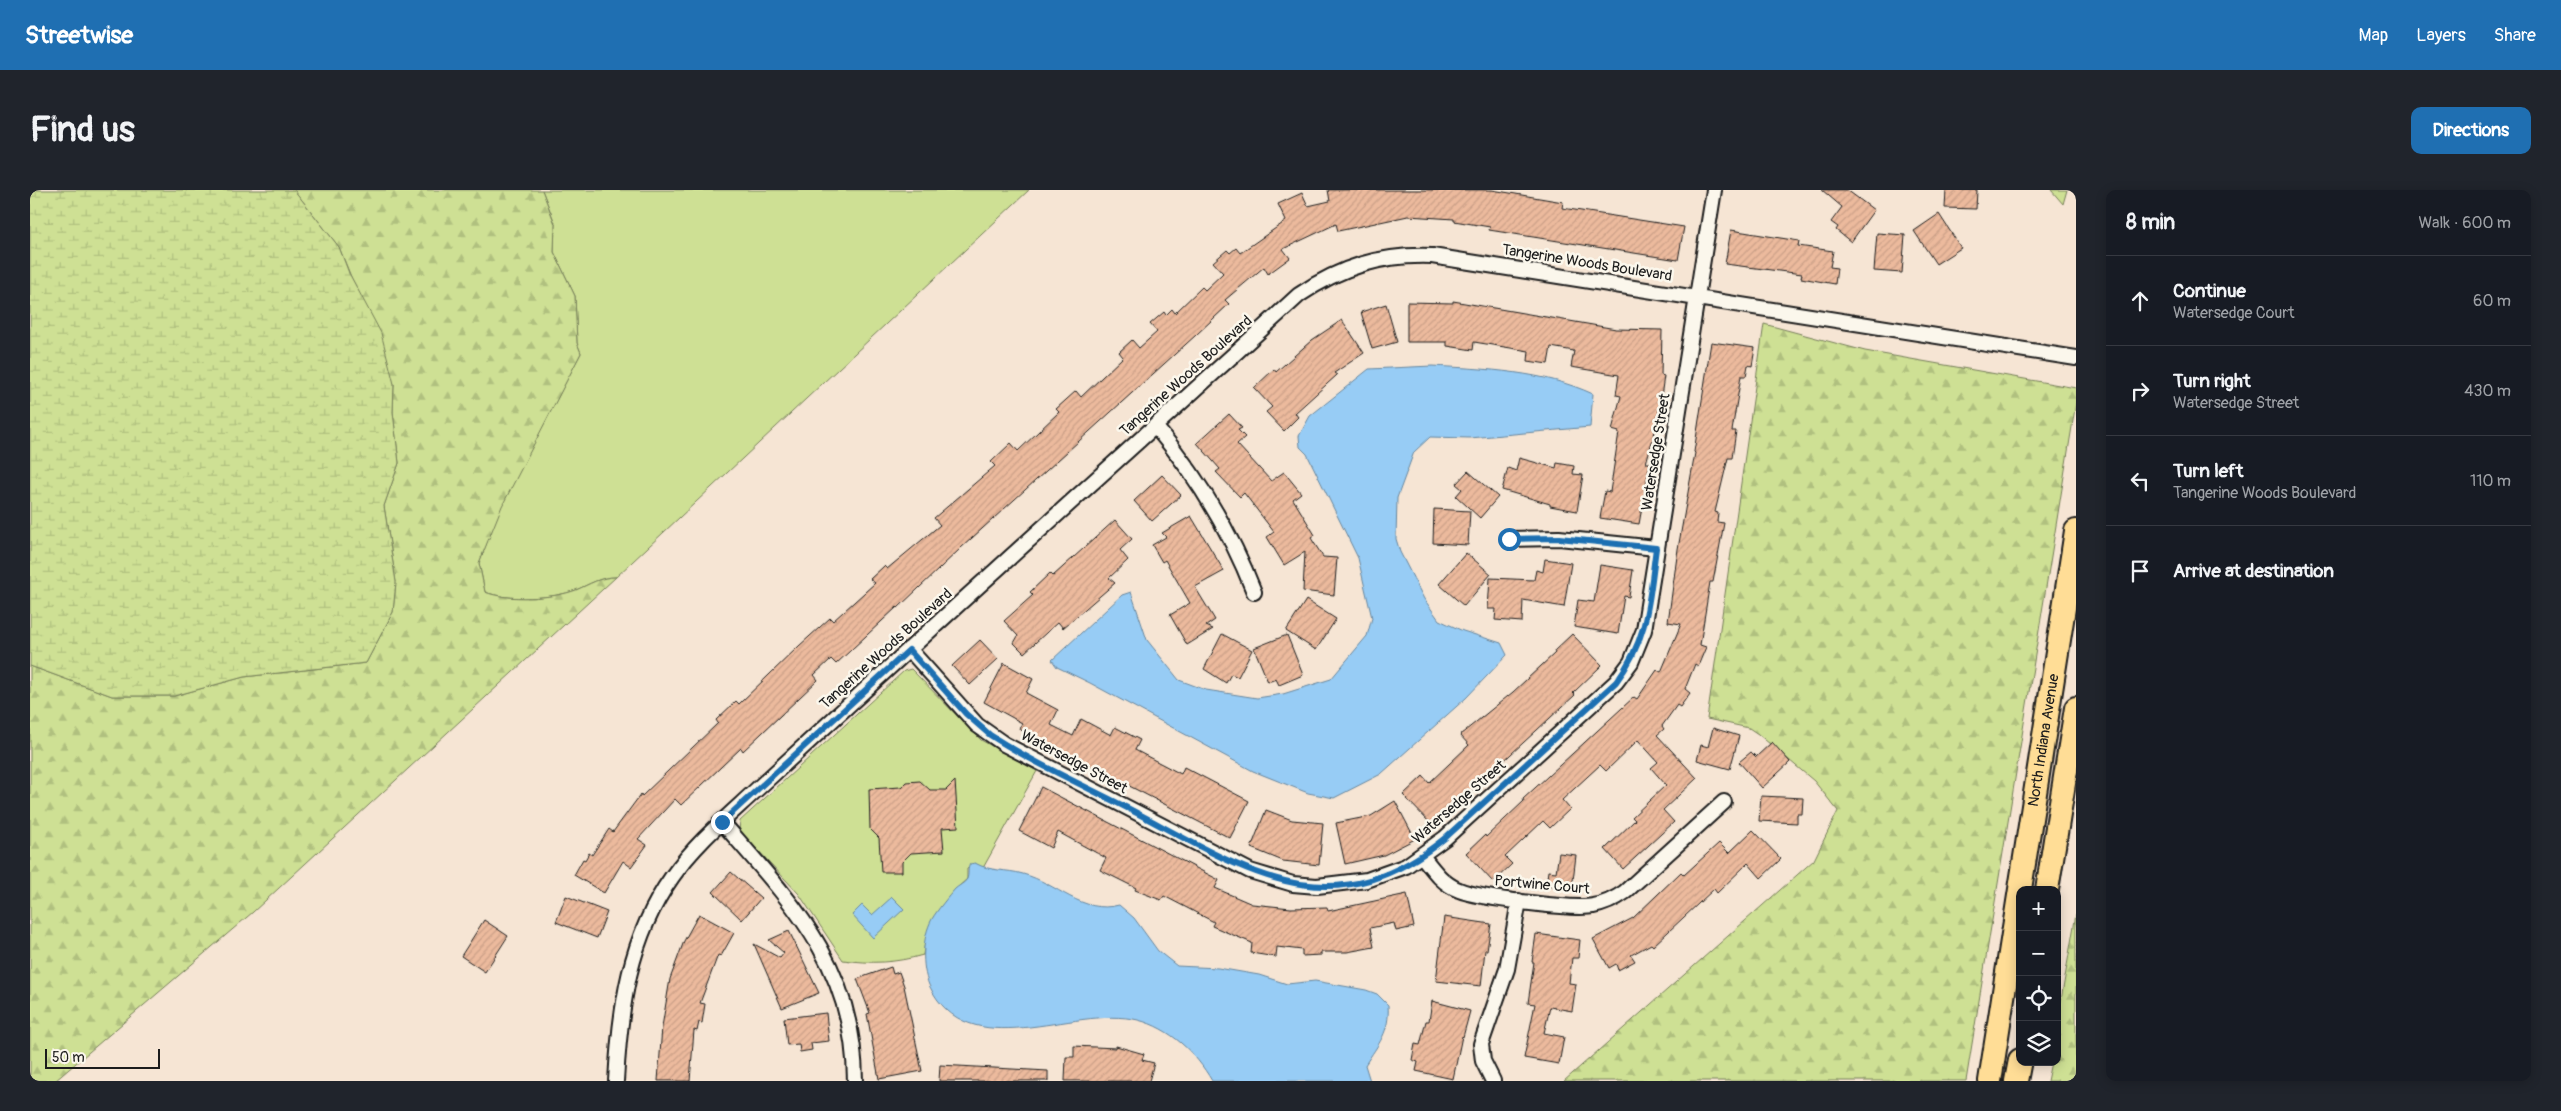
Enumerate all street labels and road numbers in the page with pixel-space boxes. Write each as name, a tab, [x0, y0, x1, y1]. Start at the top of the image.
street label: Tangerine Woods Boulevard	[1501, 240, 1673, 286]
street label: Tangerine Woods Boulevard	[1116, 311, 1256, 441]
street label: Watersedge Street	[1637, 391, 1675, 512]
street label: Tangerine Woods Boulevard	[816, 584, 956, 714]
street label: North Indiana Avenue	[2024, 672, 2063, 808]
street label: Watersedge Street	[1017, 726, 1132, 799]
street label: Watersedge Street	[1408, 755, 1511, 848]
street label: Portwine Court	[1493, 871, 1591, 899]

